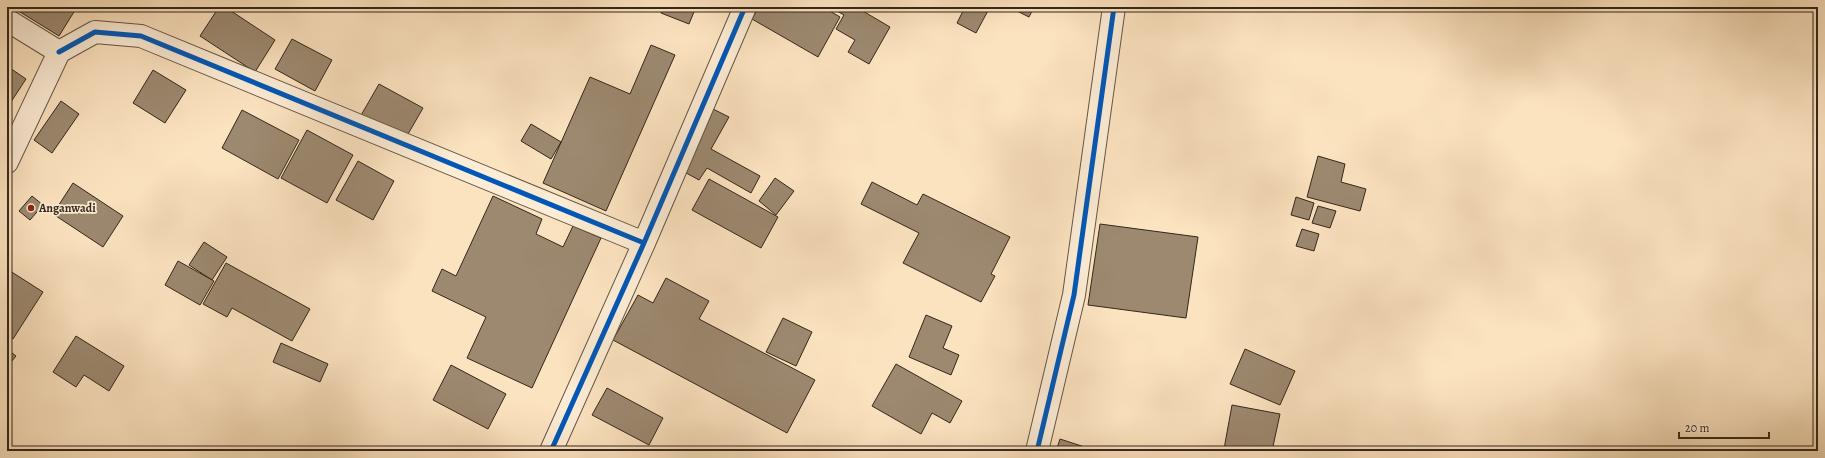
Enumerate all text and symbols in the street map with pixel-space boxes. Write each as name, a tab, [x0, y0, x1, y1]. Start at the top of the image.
place label: Anganwadi	[38, 200, 96, 216]
marker: Anganwadi	[26, 203, 36, 213]
scale bar	[1679, 414, 1769, 440]
text: 20 m	[1685, 420, 1709, 436]

